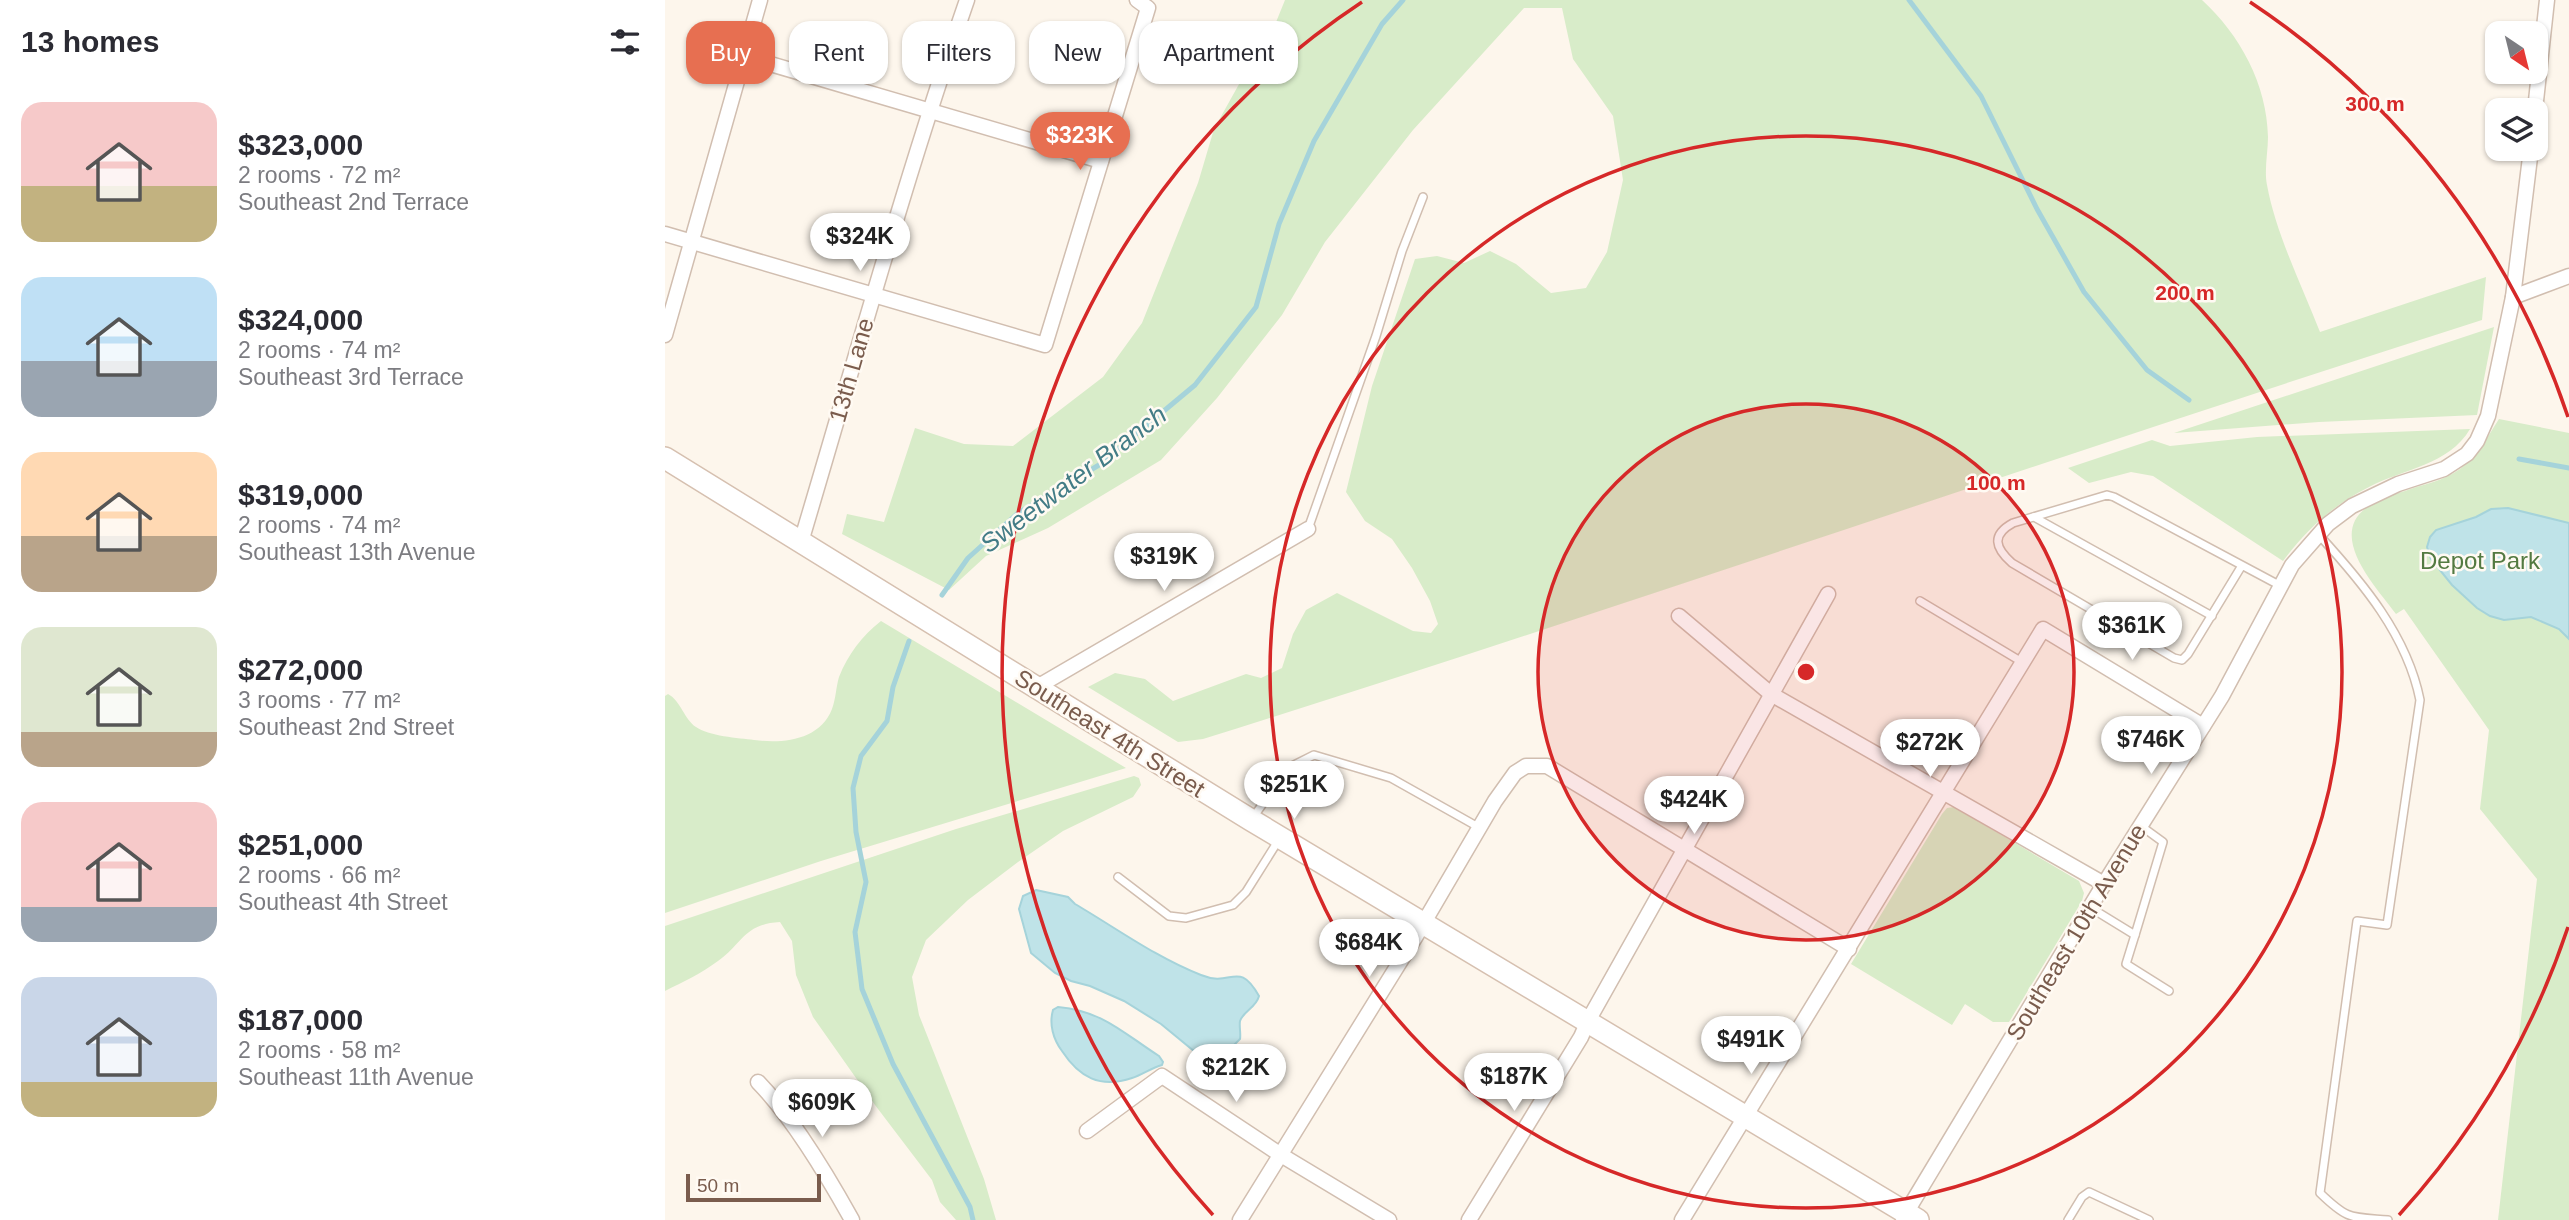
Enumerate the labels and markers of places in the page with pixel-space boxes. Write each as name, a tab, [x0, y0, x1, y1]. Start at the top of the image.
pin: $323K	[1031, 113, 1129, 172]
pin: $324K	[811, 214, 909, 273]
pin: $319K	[1115, 534, 1213, 593]
pin: $361K	[2083, 602, 2181, 662]
centre of rings	[1794, 660, 1818, 684]
pin: $746K	[2102, 716, 2200, 776]
pin: $272K	[1881, 720, 1979, 779]
pin: $251K	[1245, 762, 1343, 821]
pin: $424K	[1645, 776, 1743, 836]
pin: $684K	[1320, 920, 1418, 979]
pin: $491K	[1702, 1016, 1800, 1076]
pin: $212K	[1187, 1044, 1285, 1104]
pin: $187K	[1465, 1054, 1563, 1113]
pin: $609K	[773, 1080, 871, 1139]

